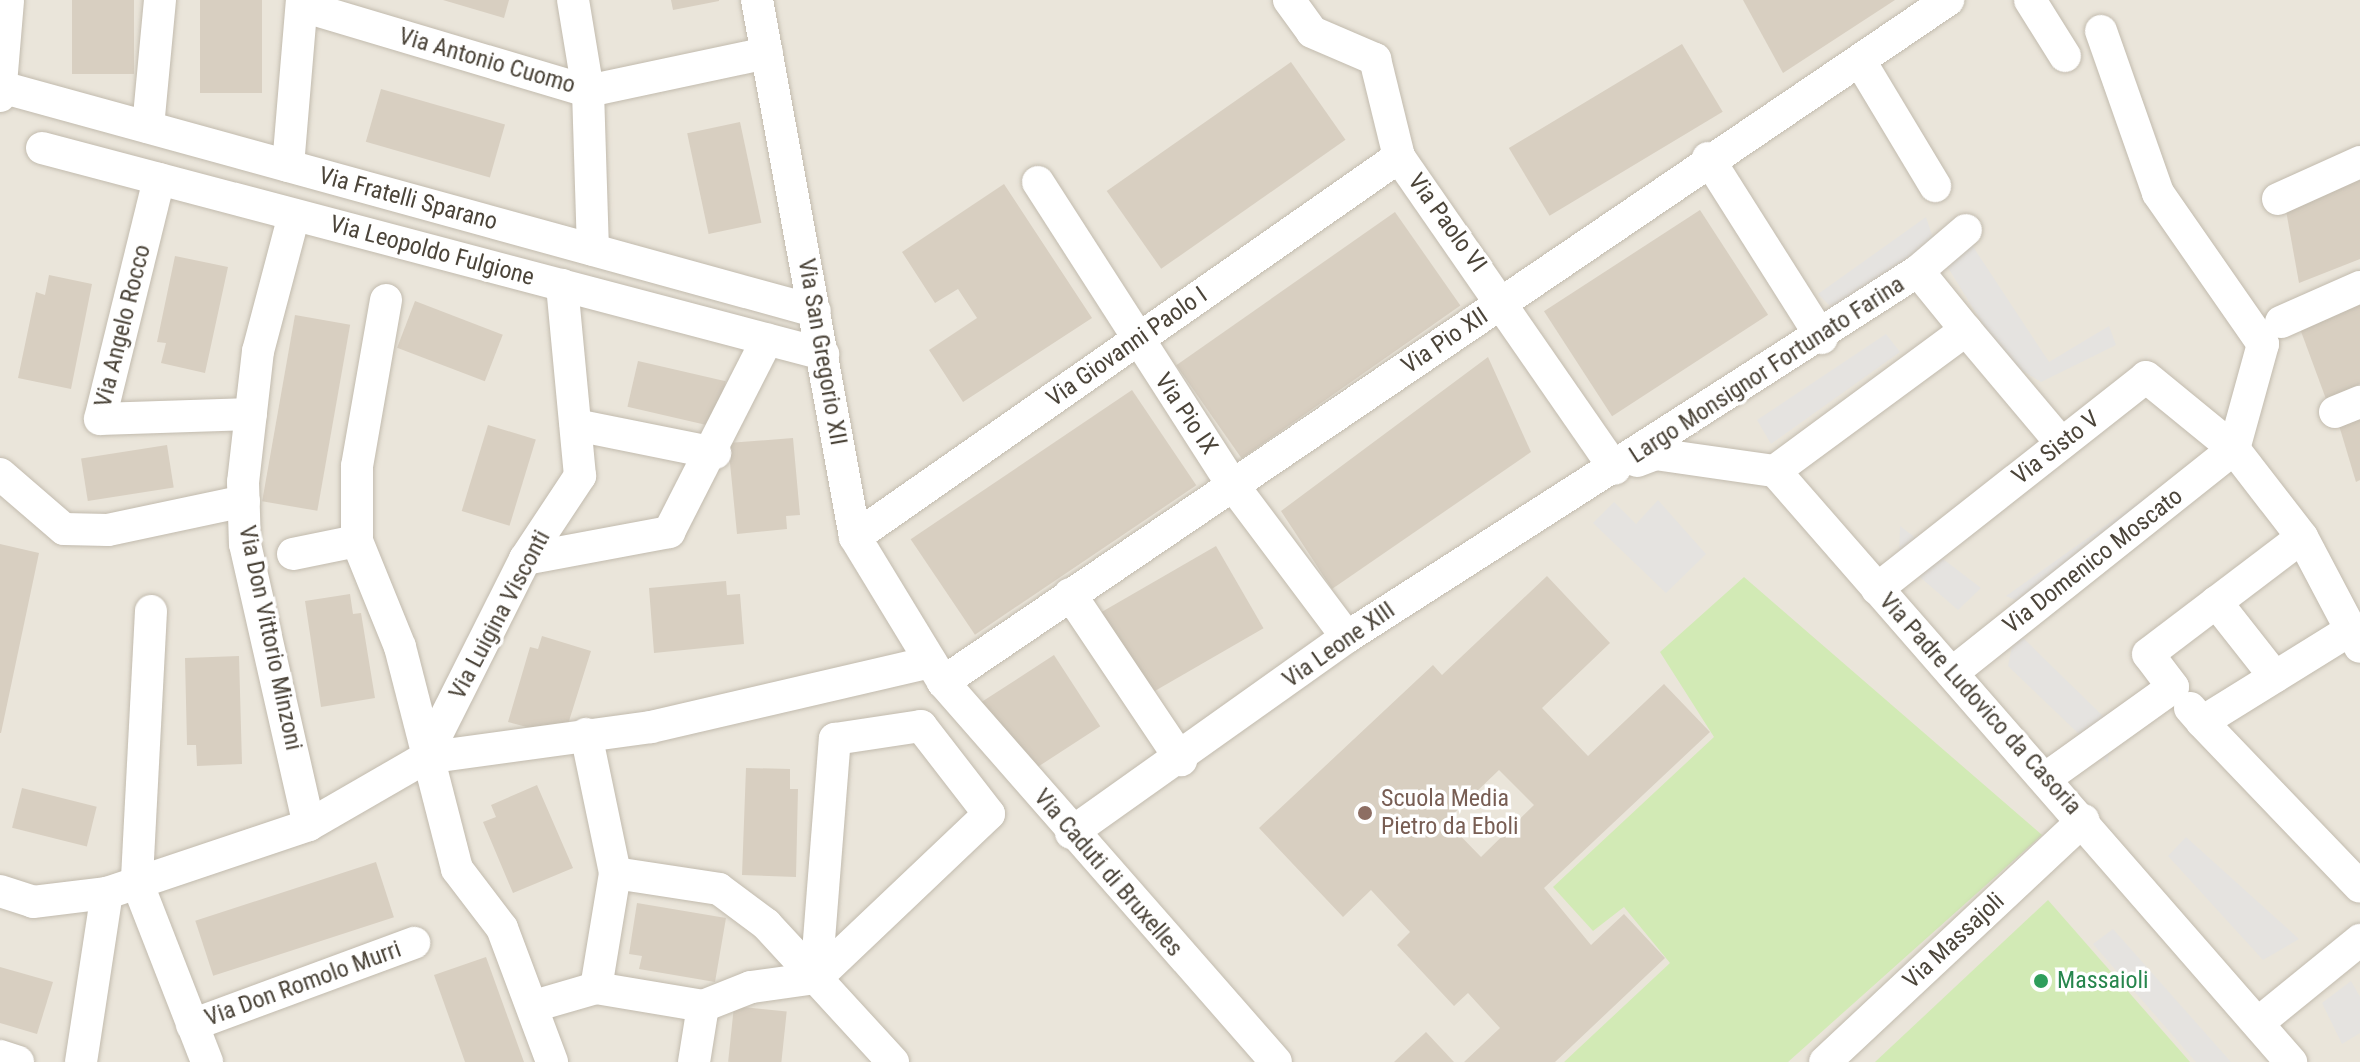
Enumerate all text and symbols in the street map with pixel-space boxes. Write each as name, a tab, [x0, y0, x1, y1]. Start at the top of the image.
street label: Via Antonio Cuomo	[395, 22, 579, 100]
street label: Via Fratelli Sparano	[316, 161, 500, 237]
street label: Via Paolo VI	[1401, 168, 1493, 278]
street label: Via Leopoldo Fulgione	[327, 210, 537, 292]
street label: Via Angelo Rocco	[89, 242, 157, 410]
street label: Via San Gregorio XII	[791, 256, 853, 448]
street label: Largo Monsignor Fortunato Farina	[1624, 270, 1910, 470]
street label: Via Giovanni Paolo I	[1041, 281, 1213, 413]
street label: Via Pio XII	[1397, 302, 1493, 380]
street label: Via Pio IX	[1148, 368, 1224, 460]
street label: Via Sisto V	[2007, 405, 2105, 491]
street label: Via Domenico Moscato	[1998, 482, 2188, 640]
street label: Via Don Vittorio Minzoni	[232, 523, 308, 753]
street label: Via Luigina Visconti	[443, 526, 557, 704]
street label: Via Padre Ludovico da Casoria	[1873, 587, 2087, 821]
street label: Via Leone XIII	[1277, 596, 1401, 694]
street label: Via Caduti di Bruxelles	[1027, 783, 1189, 963]
place label: Scuola Media Pietro da Eboli	[1381, 785, 1519, 841]
marker: Scuola Media Pietro da Eboli	[1356, 804, 1374, 822]
street label: Via Massajoli	[1898, 887, 2010, 995]
street label: Via Don Romolo Murri	[201, 935, 405, 1033]
place label: Massaioli	[2057, 967, 2149, 995]
marker: Massaioli	[2032, 972, 2050, 990]

